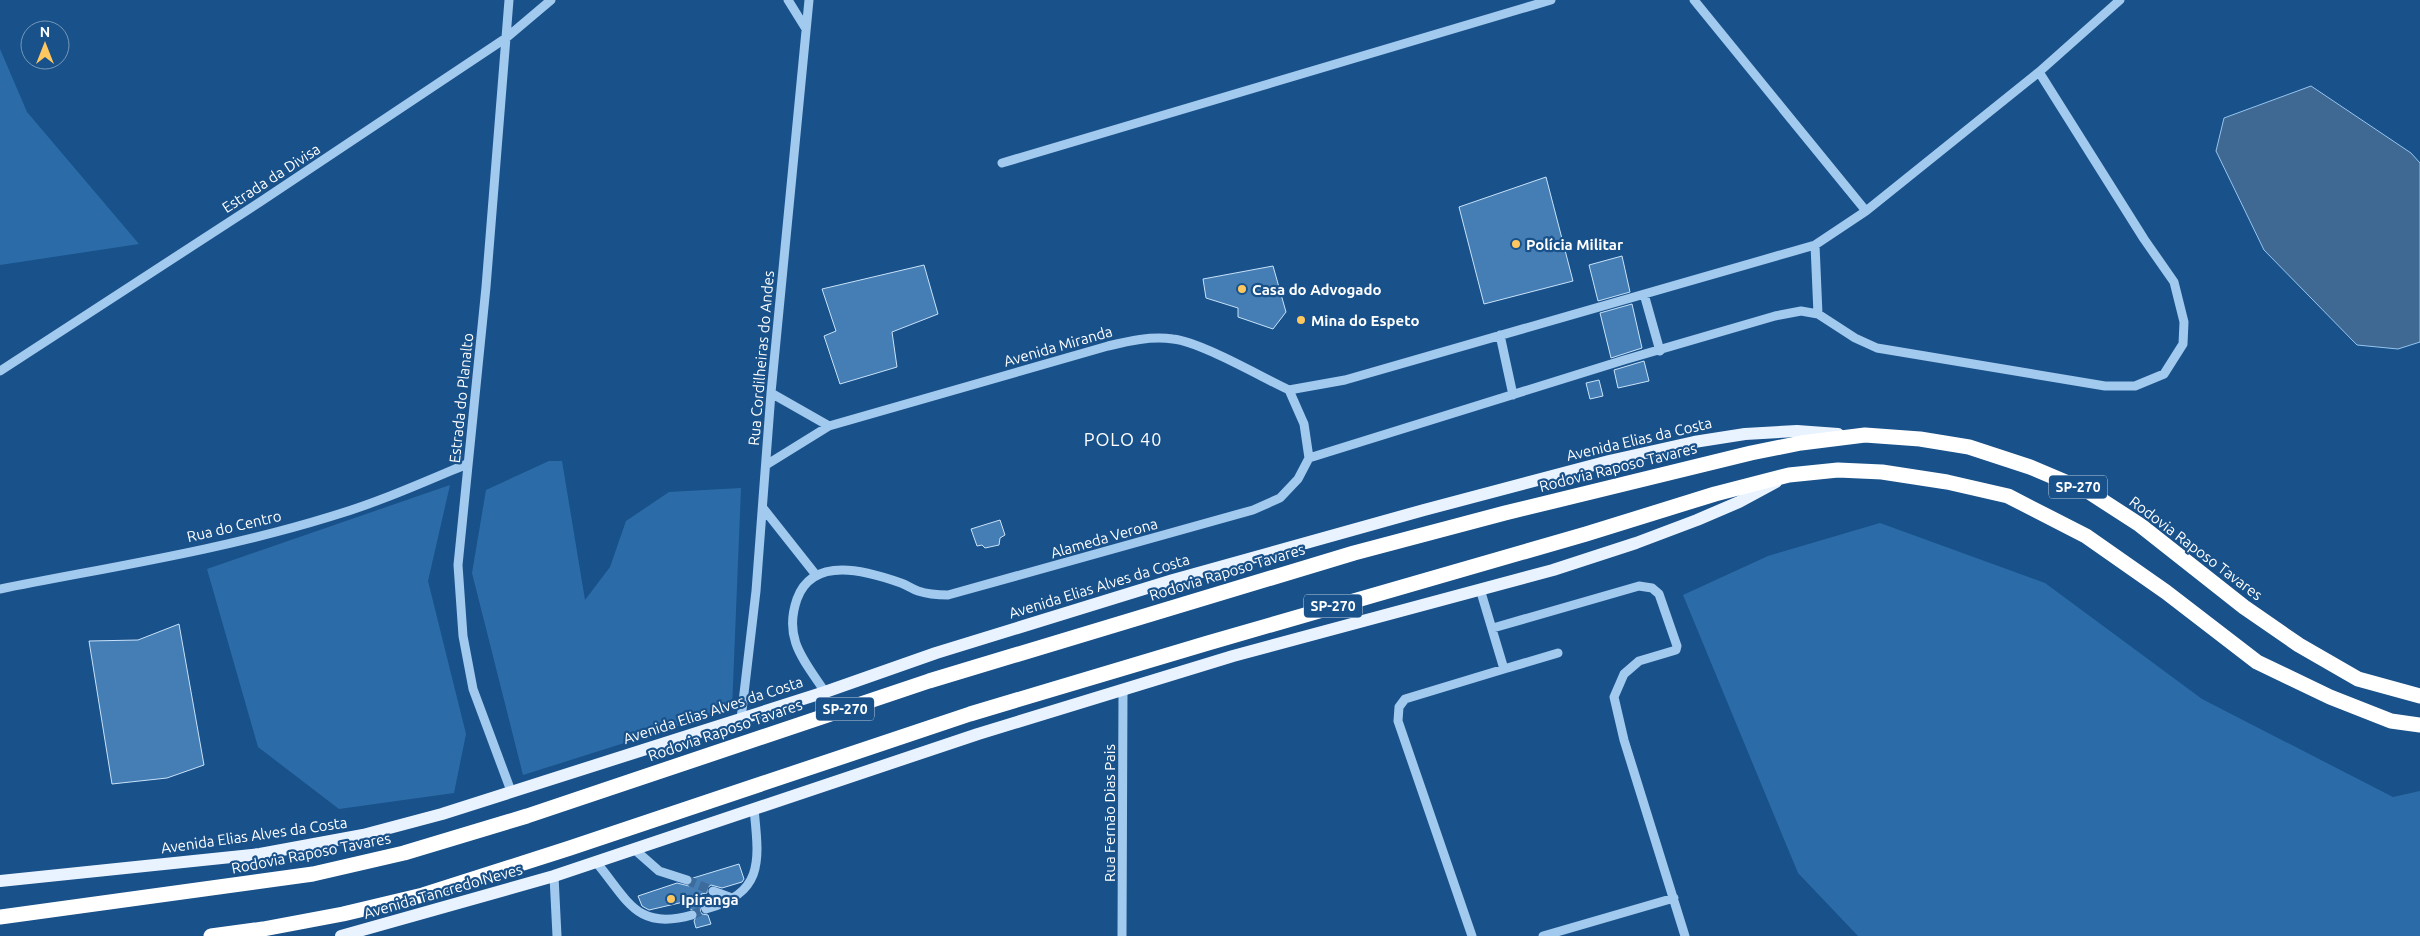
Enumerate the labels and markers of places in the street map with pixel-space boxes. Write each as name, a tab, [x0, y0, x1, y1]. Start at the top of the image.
place label: Polícia Militar	[1526, 236, 1624, 253]
marker: Polícia Militar	[1510, 238, 1522, 250]
place label: Casa do Advogado	[1252, 281, 1382, 298]
marker: Casa do Advogado	[1236, 283, 1248, 295]
place label: Mina do Espeto	[1311, 312, 1419, 329]
marker: Mina do Espeto	[1295, 314, 1307, 326]
place label: Ipiranga	[681, 891, 739, 908]
marker: Ipiranga	[665, 893, 677, 905]

